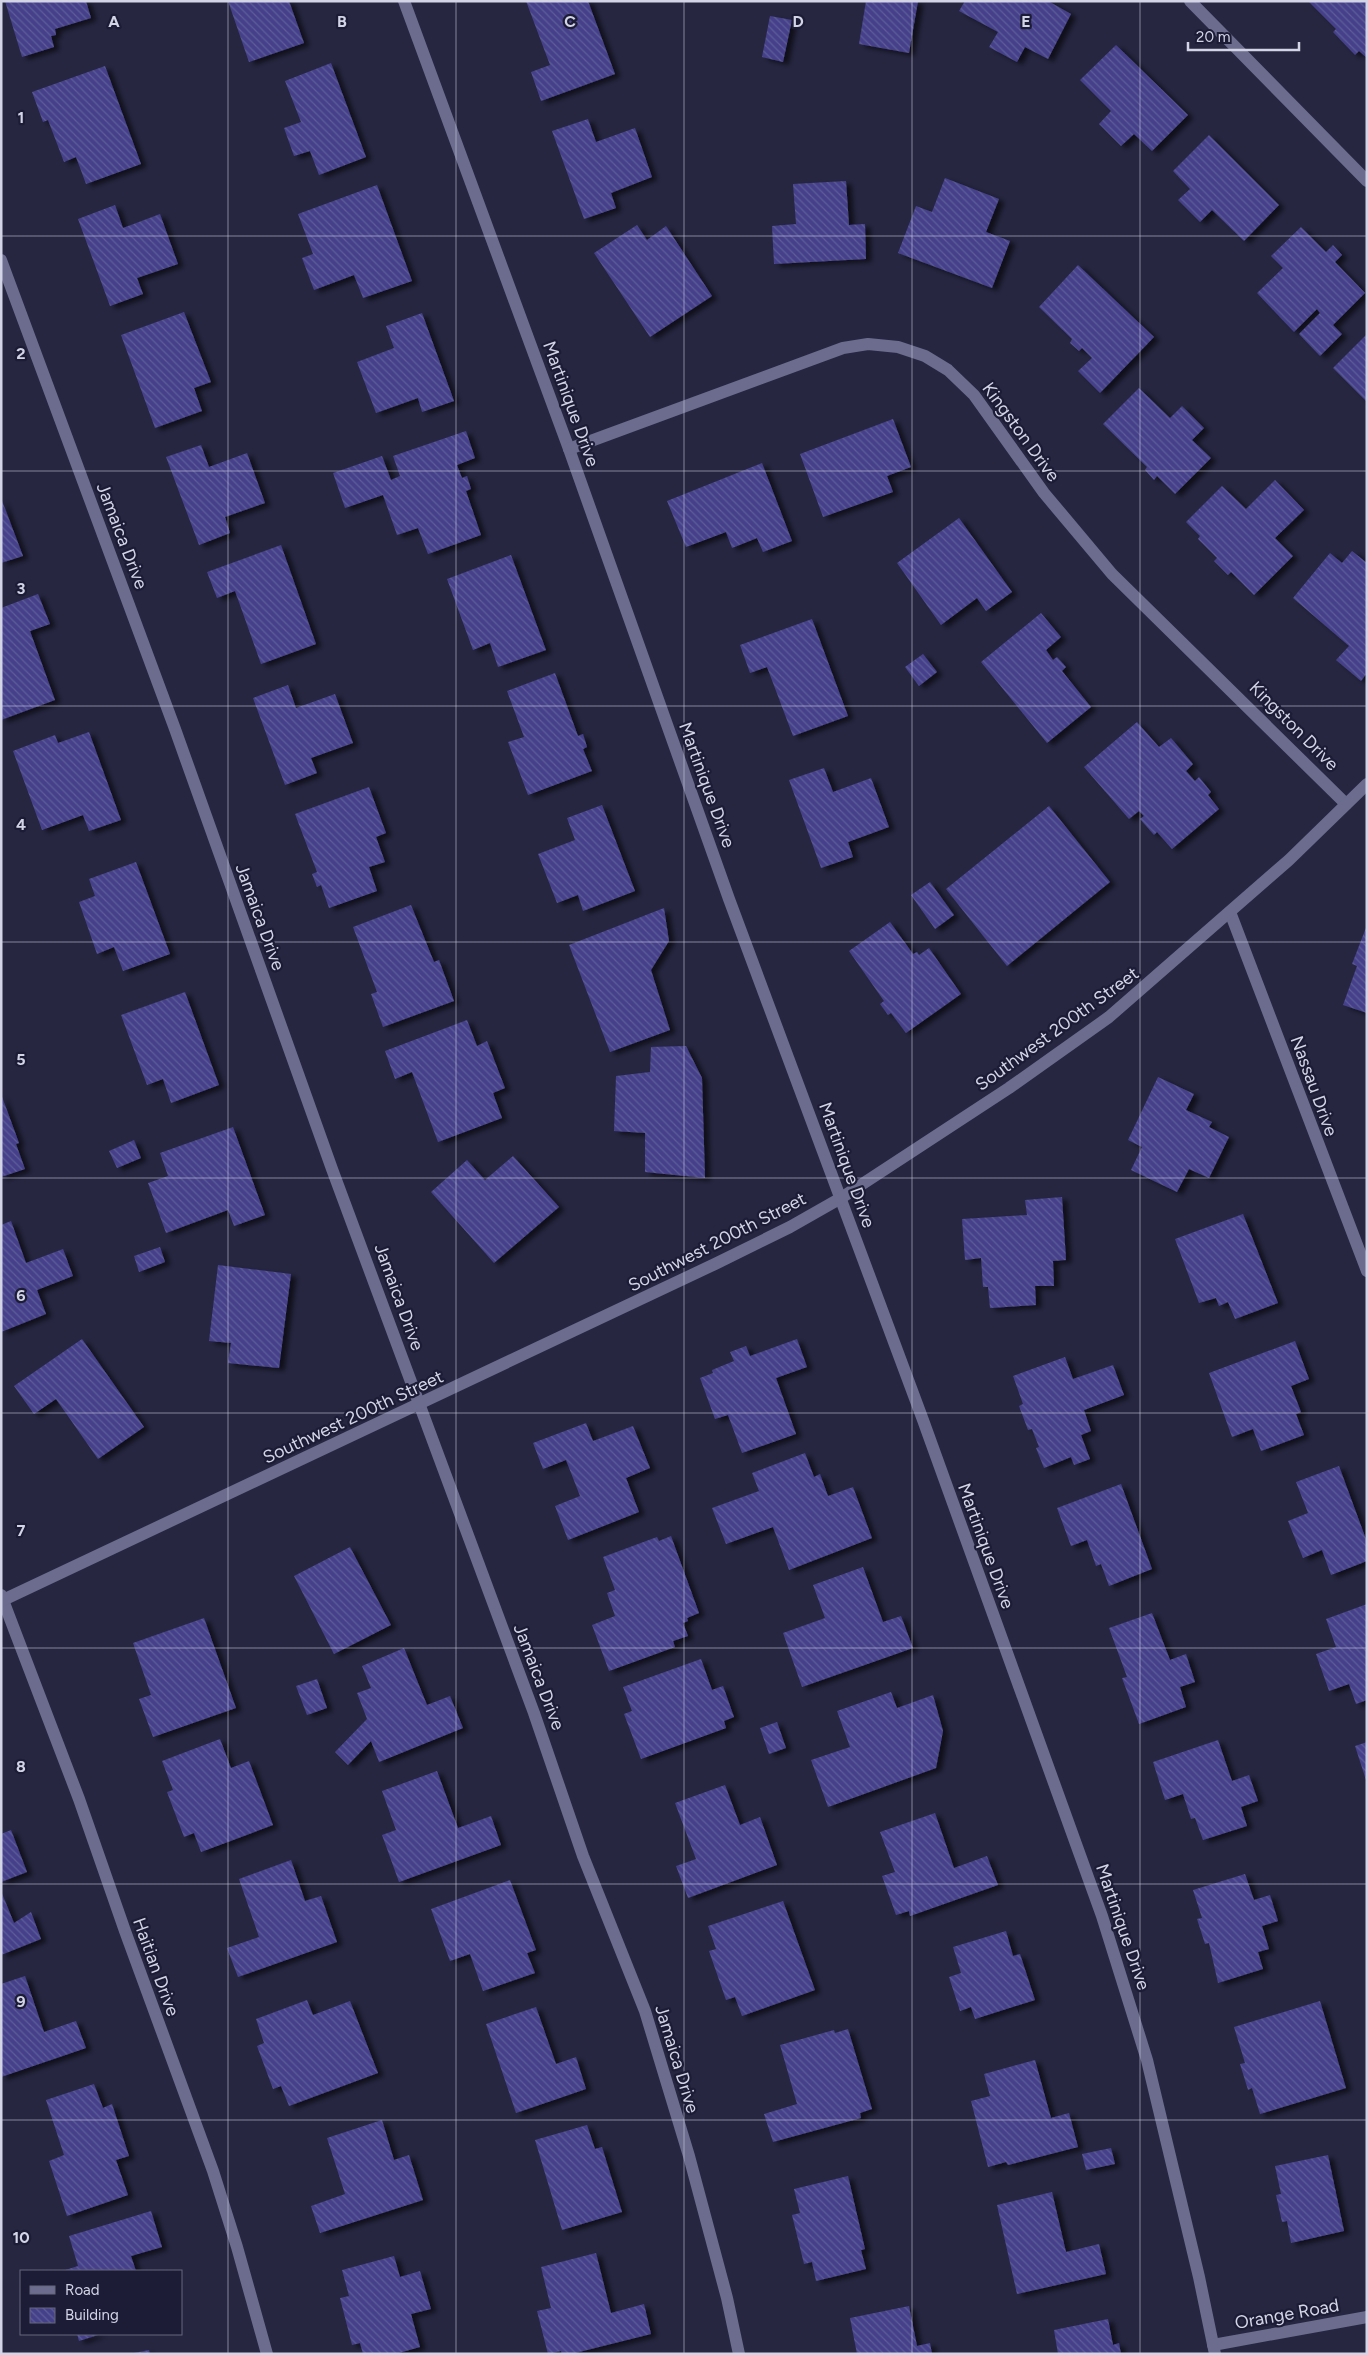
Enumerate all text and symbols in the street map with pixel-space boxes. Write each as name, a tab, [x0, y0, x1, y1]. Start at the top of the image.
text: A	[108, 12, 120, 31]
text: B	[337, 12, 347, 31]
text: C	[564, 12, 576, 31]
text: D	[792, 12, 804, 31]
text: E	[1021, 12, 1031, 31]
scale bar	[1188, 20, 1299, 52]
text: 20 m	[1196, 28, 1230, 46]
text: 1	[18, 108, 24, 127]
street label: Martinique Drive	[538, 338, 604, 470]
text: 2	[16, 344, 26, 363]
street label: Kingston Drive	[978, 378, 1065, 486]
street label: Jamaica Drive	[92, 480, 152, 592]
text: 3	[17, 579, 26, 598]
street label: Kingston Drive	[1245, 677, 1343, 775]
street label: Martinique Drive	[674, 719, 740, 851]
text: 4	[16, 815, 26, 834]
street label: Jamaica Drive	[230, 861, 290, 974]
street label: Southwest 200th Street	[971, 962, 1143, 1096]
street label: Nassau Drive	[1286, 1033, 1342, 1139]
text: 5	[16, 1050, 26, 1069]
street label: Martinique Drive	[814, 1099, 880, 1231]
street label: Southwest 200th Street	[624, 1188, 810, 1296]
street label: Jamaica Drive	[369, 1241, 429, 1354]
text: 6	[16, 1286, 26, 1305]
street label: Southwest 200th Street	[259, 1365, 447, 1468]
street label: Martinique Drive	[953, 1480, 1019, 1612]
text: 7	[17, 1521, 26, 1540]
street label: Jamaica Drive	[509, 1621, 569, 1733]
text: 8	[16, 1757, 26, 1776]
street label: Martinique Drive	[1091, 1861, 1155, 1993]
street label: Haitian Drive	[128, 1915, 184, 2019]
text: 9	[16, 1992, 26, 2011]
street label: Jamaica Drive	[650, 2002, 704, 2116]
text: 10	[12, 2228, 30, 2247]
legend	[20, 2270, 182, 2335]
text: Road	[65, 2281, 100, 2299]
street label: Orange Road	[1233, 2294, 1341, 2334]
text: Building	[65, 2306, 119, 2324]

